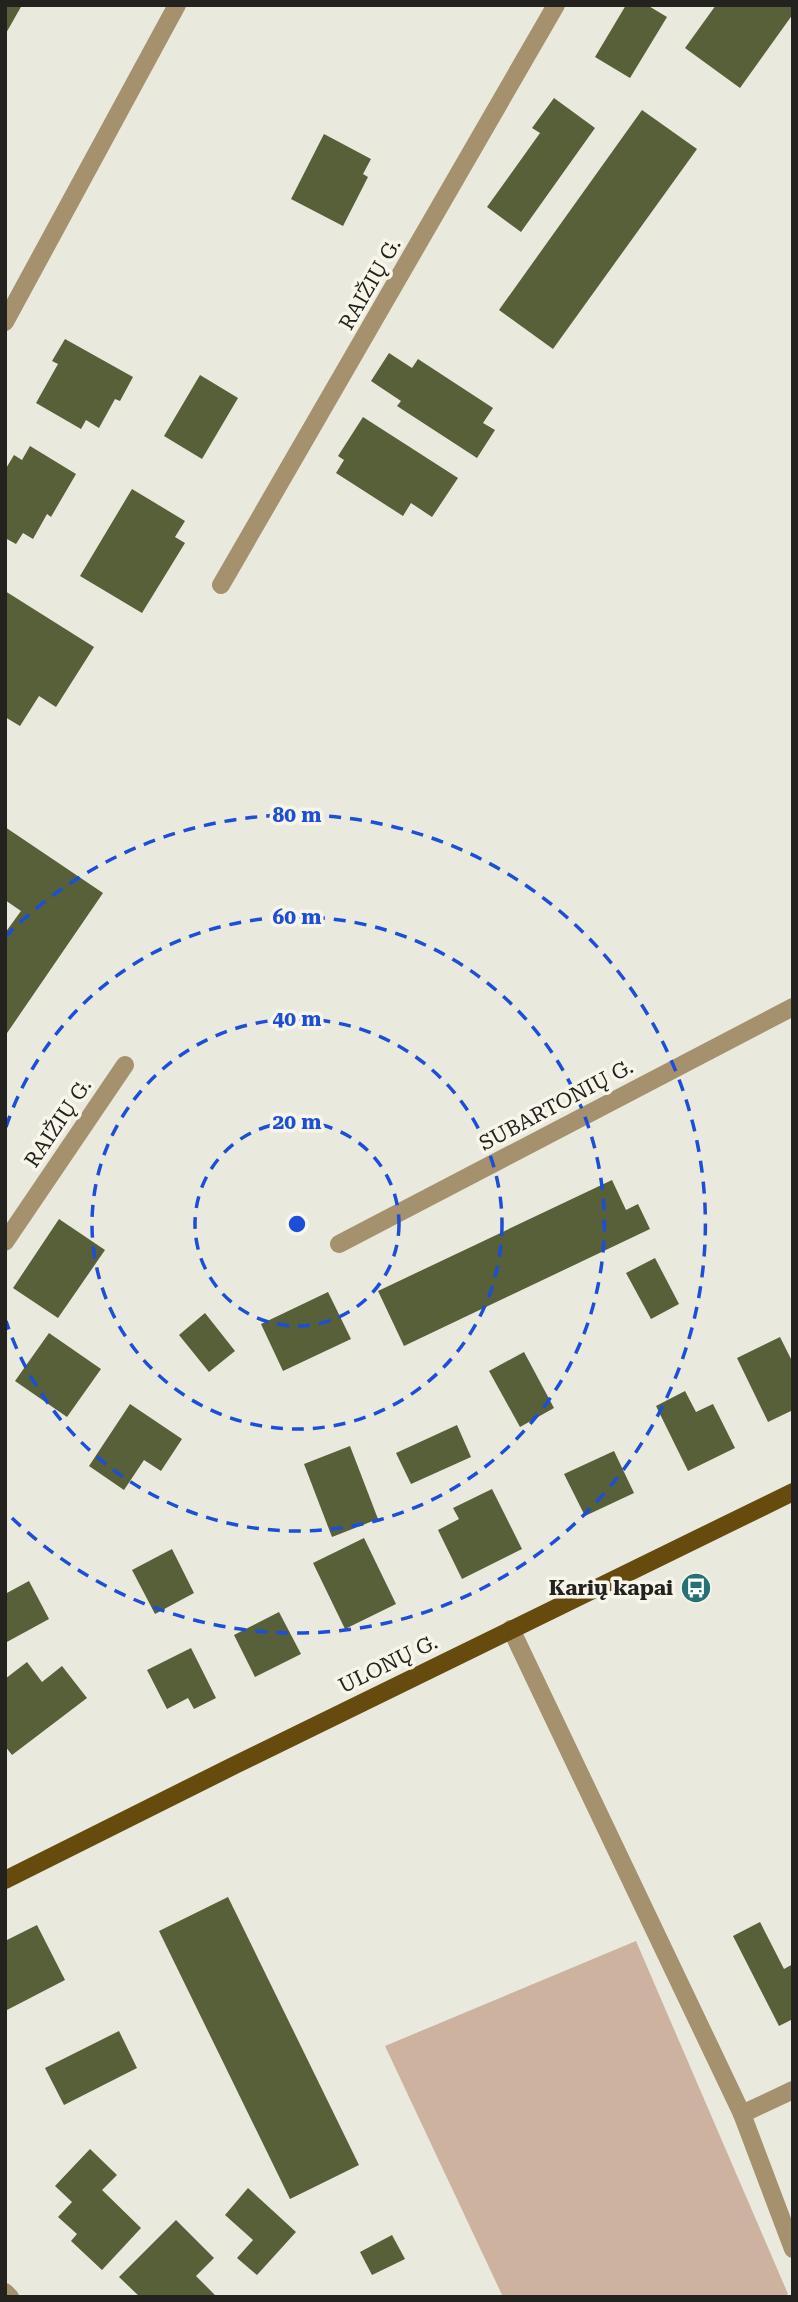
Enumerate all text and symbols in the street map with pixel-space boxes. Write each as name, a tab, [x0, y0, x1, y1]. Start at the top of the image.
street label: RAIŽIŲ G.	[334, 234, 406, 334]
text: 80 m	[272, 803, 322, 827]
text: 60 m	[272, 905, 322, 929]
text: 40 m	[272, 1007, 322, 1031]
street label: SUBARTONIŲ G.	[475, 1054, 637, 1156]
street label: RAIŽIŲ G.	[20, 1074, 96, 1172]
text: 20 m	[272, 1110, 322, 1134]
centre of rings	[285, 1212, 309, 1236]
bus stop icon: Karių kapai	[679, 1571, 713, 1605]
place label: Karių kapai	[549, 1576, 673, 1600]
street label: ULONŲ G.	[335, 1630, 441, 1698]

